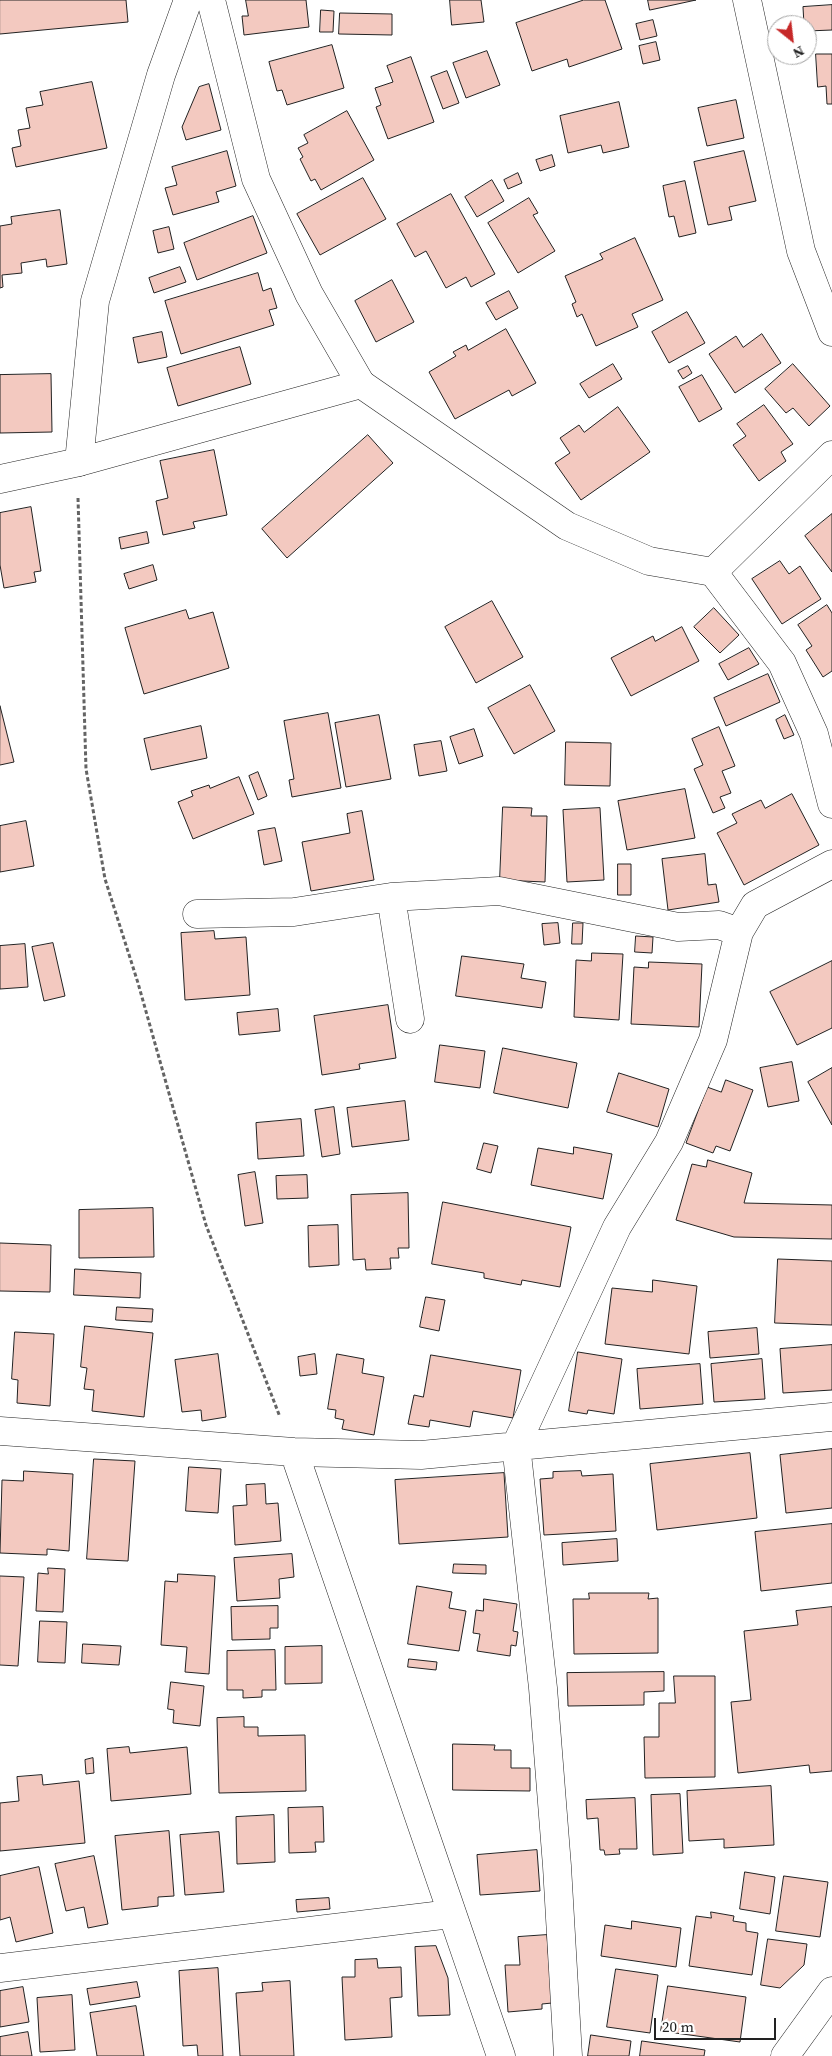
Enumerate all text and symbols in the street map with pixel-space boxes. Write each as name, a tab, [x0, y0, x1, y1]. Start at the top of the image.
north arrow	[767, 15, 817, 65]
text: N	[789, 41, 808, 63]
scale bar	[657, 2008, 780, 2040]
text: 20 m	[662, 2016, 694, 2037]

